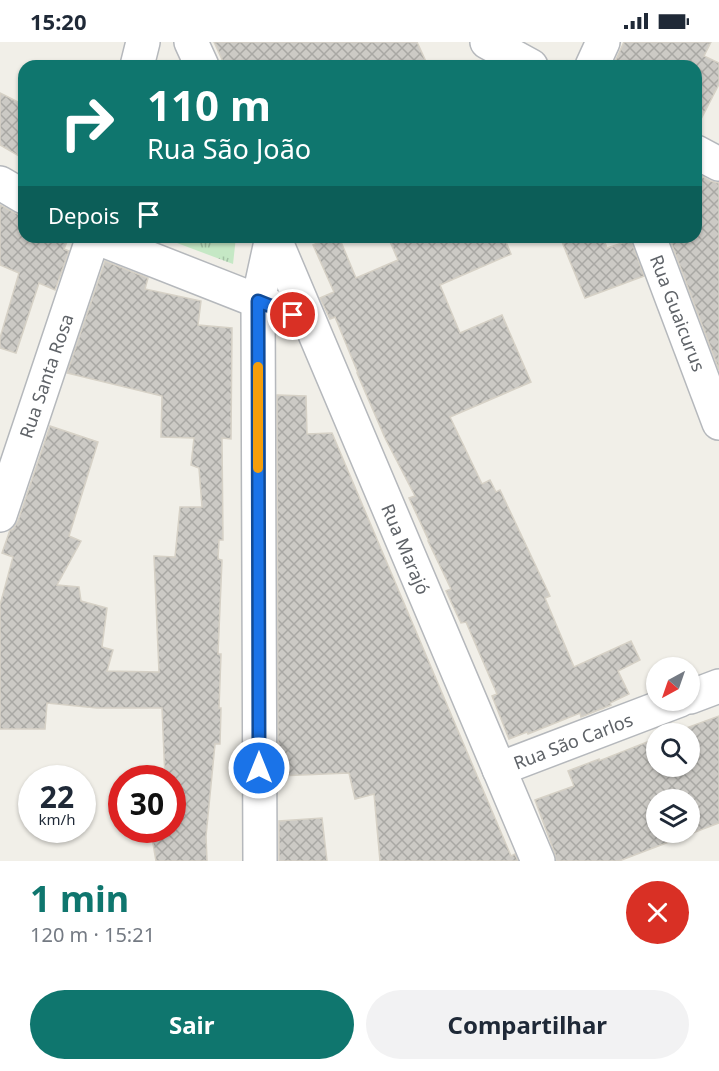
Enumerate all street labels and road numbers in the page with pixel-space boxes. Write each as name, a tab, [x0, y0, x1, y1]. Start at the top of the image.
street label: Rua Guaicurus	[645, 251, 711, 375]
street label: Rua Santa Rosa	[13, 310, 79, 442]
street label: Rua Marajó	[376, 500, 436, 598]
street label: Rua São Carlos	[510, 707, 636, 775]

